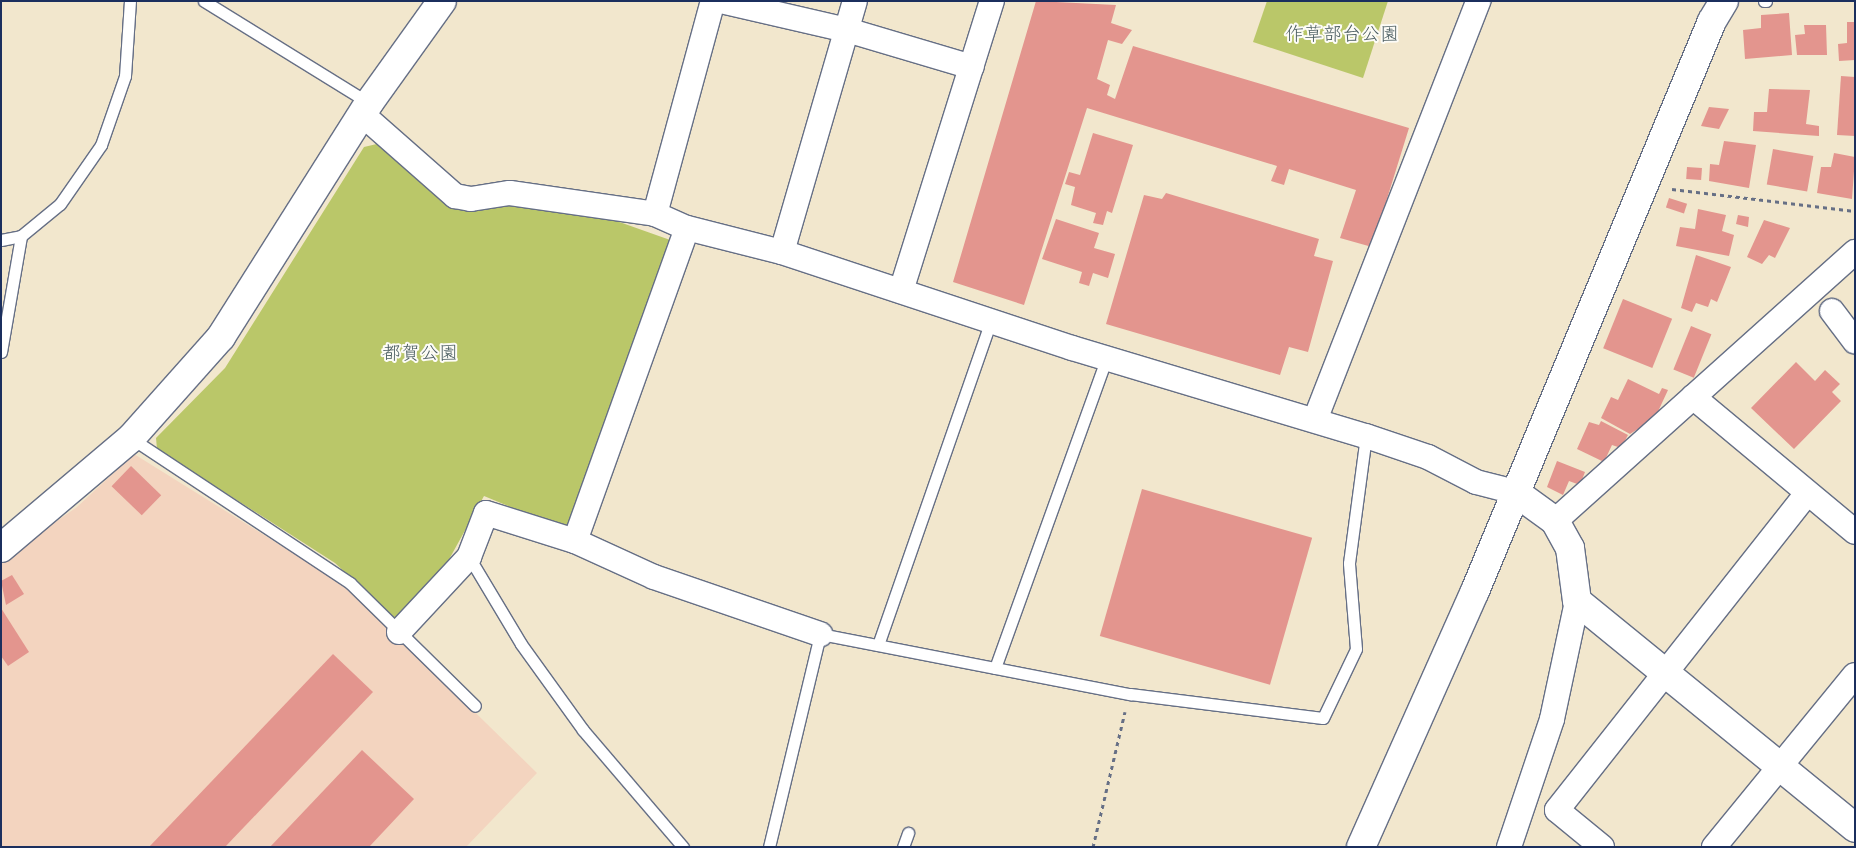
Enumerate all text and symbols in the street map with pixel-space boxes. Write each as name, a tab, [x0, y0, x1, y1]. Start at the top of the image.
park label: 作草部台公園	[1285, 24, 1399, 46]
park label: 都賀公園	[382, 343, 458, 365]

